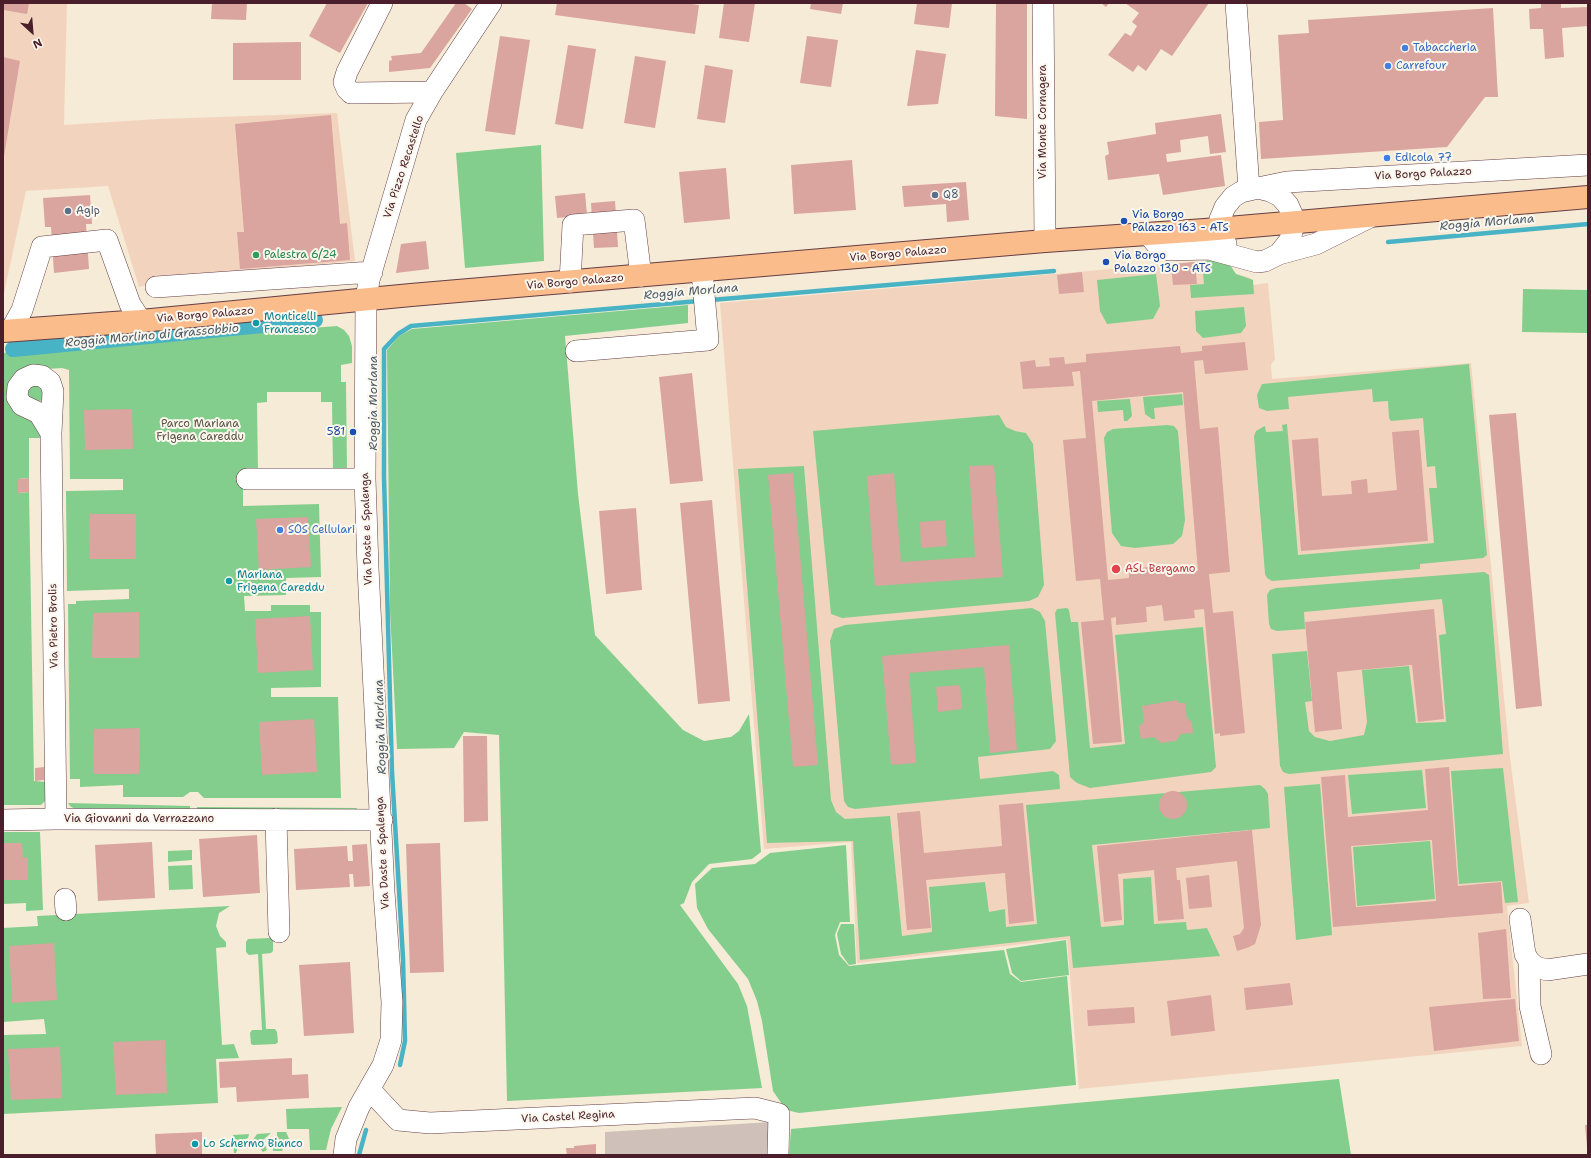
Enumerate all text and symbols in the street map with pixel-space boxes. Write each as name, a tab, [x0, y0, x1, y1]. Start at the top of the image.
north arrow	[12, 12, 52, 52]
text: N	[30, 35, 45, 52]
place label: Tabaccheria	[1413, 41, 1476, 55]
marker: Tabaccheria	[1400, 43, 1410, 53]
place label: Carrefour	[1396, 59, 1447, 73]
marker: Carrefour	[1383, 61, 1393, 71]
street label: Via Monte Cornagera	[1036, 65, 1050, 179]
street label: Via Pizzo Recastello	[381, 114, 427, 220]
place label: Edicola 77	[1395, 151, 1452, 165]
marker: Edicola 77	[1382, 153, 1392, 163]
street label: Via Borgo Palazzo	[1374, 165, 1472, 183]
place label: Q8	[943, 188, 959, 202]
marker: Q8	[930, 190, 940, 200]
place label: Agip	[76, 204, 100, 218]
marker: Agip	[63, 206, 73, 216]
place label: Via Borgo Palazzo 163 - ATS	[1132, 208, 1229, 234]
water label: Roggia Morlana	[1439, 212, 1535, 234]
marker: Via Borgo Palazzo 163 - ATS	[1119, 216, 1129, 226]
street label: Via Borgo Palazzo	[849, 243, 947, 265]
place label: Palestra 6/24	[264, 248, 337, 262]
place label: Via Borgo Palazzo 130 - ATS	[1114, 249, 1211, 275]
marker: Palestra 6/24	[251, 250, 261, 260]
marker: Via Borgo Palazzo 130 - ATS	[1101, 257, 1111, 267]
street label: Via Borgo Palazzo	[526, 271, 624, 293]
water label: Roggia Morlana	[643, 281, 739, 303]
street label: Via Borgo Palazzo	[156, 304, 254, 326]
place label: Monticelli Francesco	[264, 310, 316, 336]
marker: Monticelli Francesco	[251, 318, 261, 328]
water label: Roggia Morlino di Grassobbio	[64, 321, 240, 351]
water label: Roggia Morlana	[367, 356, 381, 450]
park label: Parco Mariana Frigena Careddu	[156, 417, 244, 443]
place label: 581	[327, 425, 345, 439]
marker: 581	[348, 427, 358, 437]
street label: Via Daste e Spalenga	[358, 472, 376, 586]
place label: SOS Cellulari	[288, 523, 355, 537]
marker: SOS Cellulari	[275, 525, 285, 535]
place label: ASL Bergamo	[1125, 562, 1195, 576]
marker: ASL Bergamo	[1110, 563, 1122, 575]
place label: Mariana Frigena Careddu	[237, 568, 325, 594]
marker: Mariana Frigena Careddu	[224, 576, 234, 586]
street label: Via Pietro Brolis	[47, 583, 61, 669]
water label: Roggia Morlana	[372, 679, 390, 775]
street label: Via Daste e Spalenga	[373, 796, 393, 910]
street label: Via Giovanni da Verrazzano	[64, 812, 214, 826]
street label: Via Castel Regina	[521, 1108, 615, 1126]
place label: Lo Schermo Bianco	[203, 1137, 303, 1151]
marker: Lo Schermo Bianco	[190, 1139, 200, 1149]

